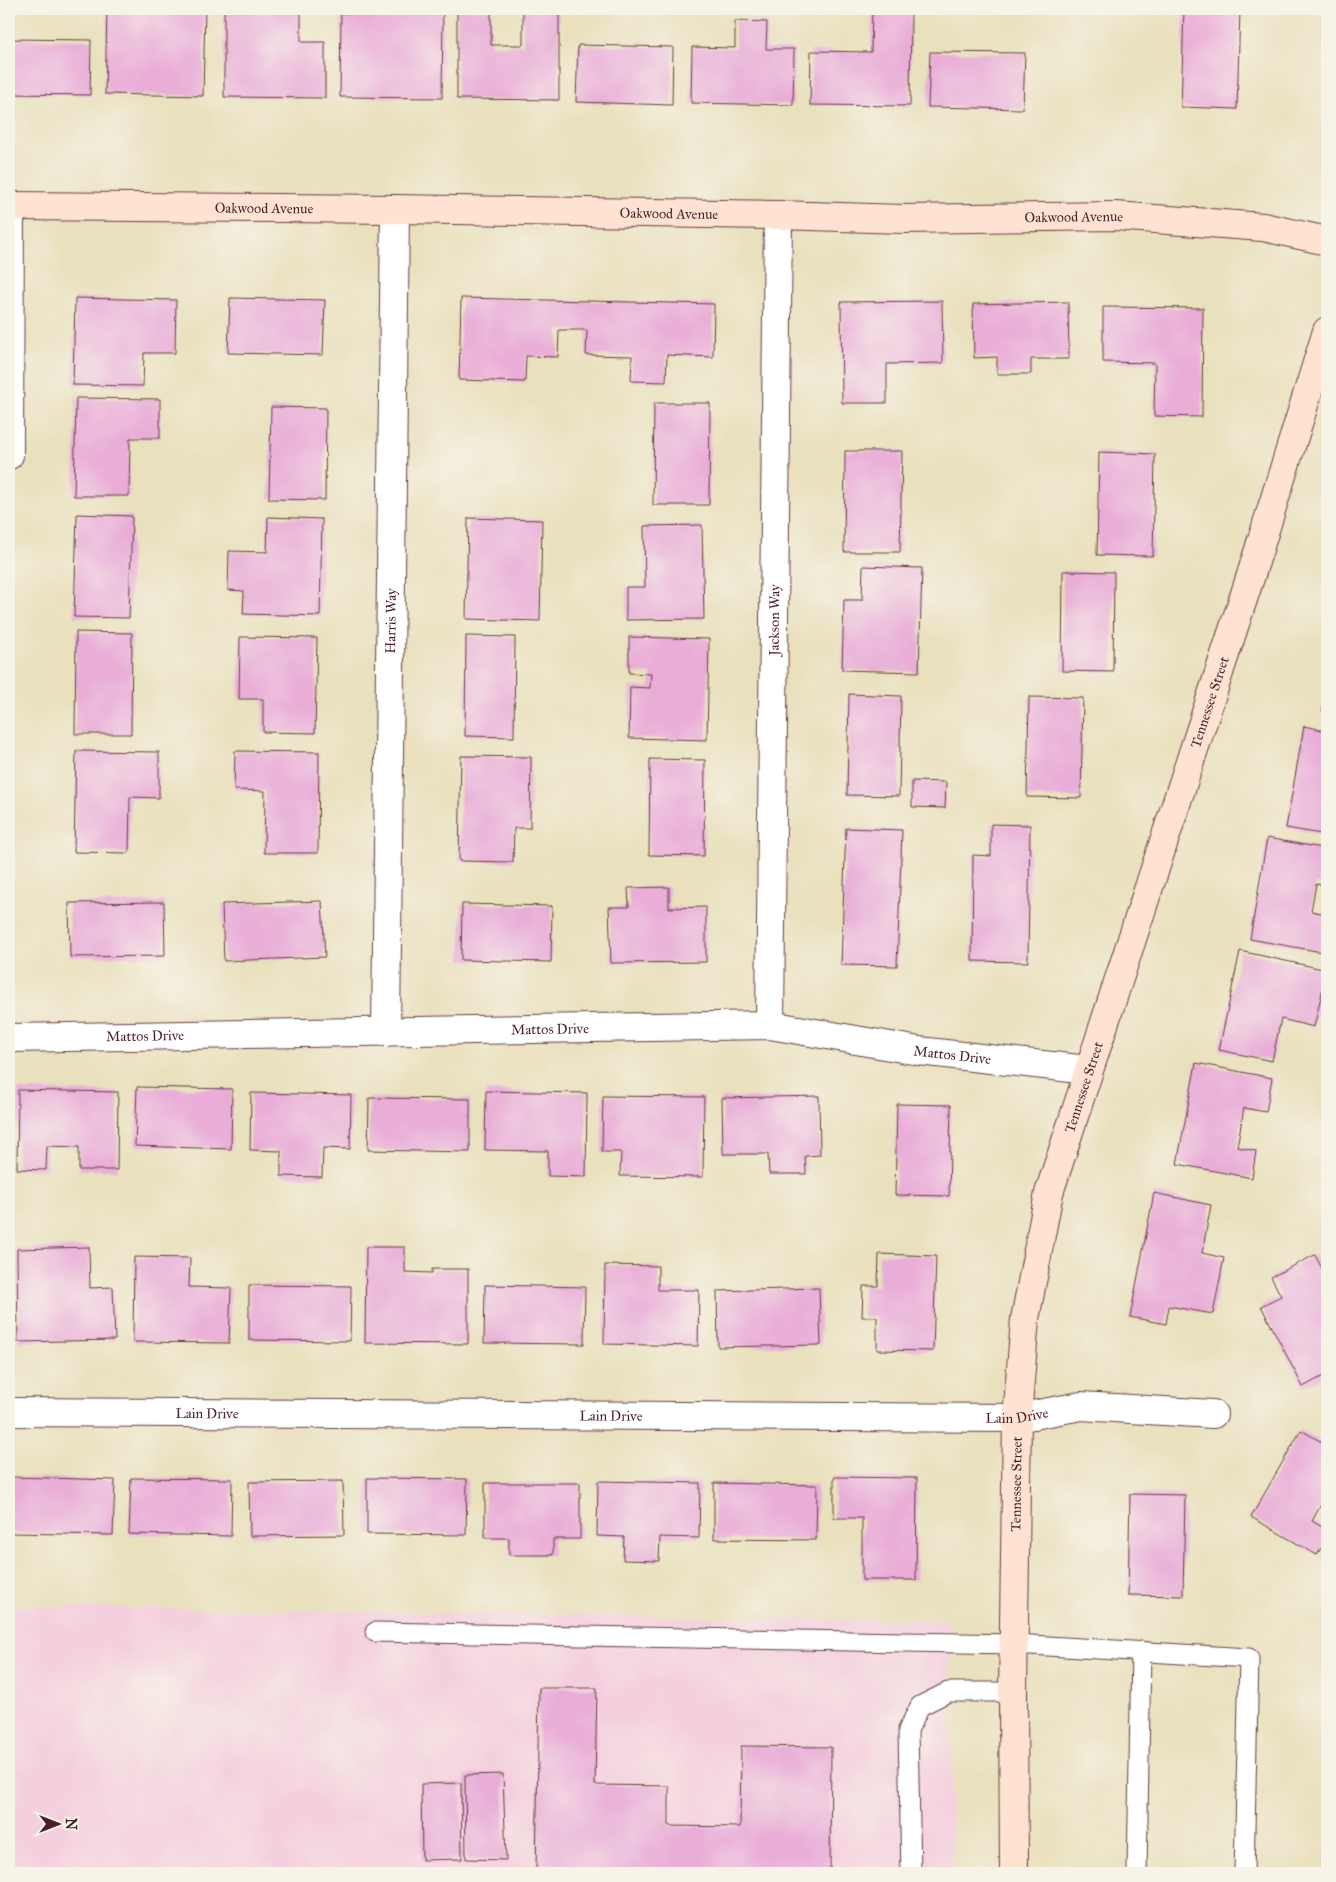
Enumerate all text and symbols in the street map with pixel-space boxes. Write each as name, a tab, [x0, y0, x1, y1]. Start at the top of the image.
street label: Oakwood Avenue	[215, 200, 314, 217]
street label: Oakwood Avenue	[619, 205, 719, 223]
street label: Oakwood Avenue	[1024, 208, 1124, 226]
street label: Jackson Way	[766, 584, 784, 658]
street label: Harris Way	[382, 588, 400, 654]
street label: Tennessee Street	[1187, 654, 1233, 750]
street label: Mattos Drive	[511, 1020, 589, 1038]
street label: Mattos Drive	[106, 1027, 184, 1045]
street label: Tennessee Street	[1061, 1039, 1107, 1135]
street label: Mattos Drive	[913, 1042, 992, 1068]
street label: Lain Drive	[985, 1404, 1050, 1427]
street label: Lain Drive	[175, 1405, 239, 1422]
street label: Lain Drive	[579, 1407, 643, 1425]
street label: Tennessee Street	[1007, 1436, 1026, 1532]
north arrow	[32, 1800, 82, 1850]
text: N	[62, 1818, 79, 1830]

